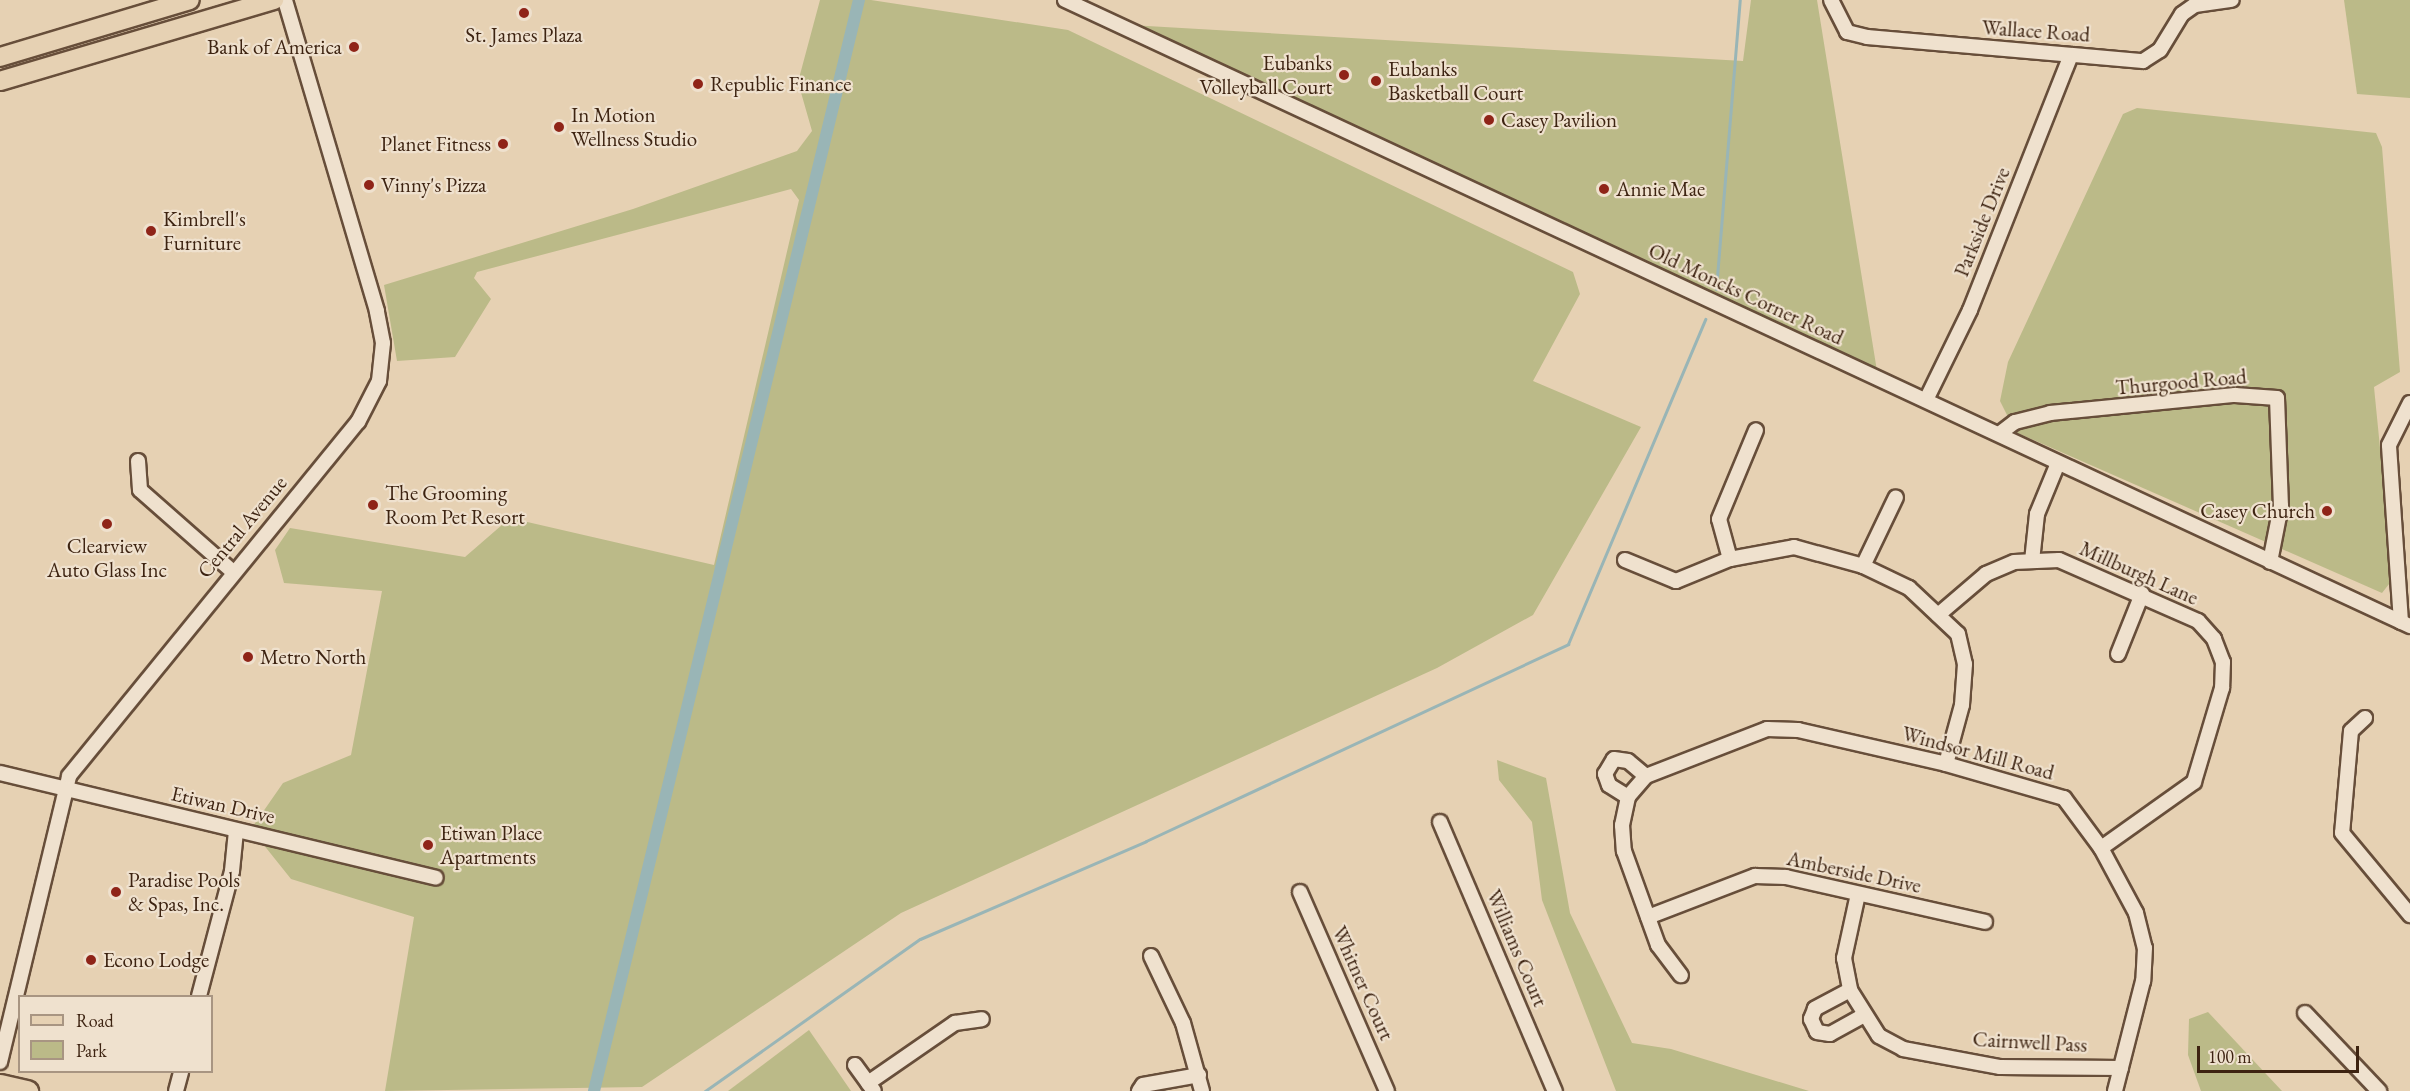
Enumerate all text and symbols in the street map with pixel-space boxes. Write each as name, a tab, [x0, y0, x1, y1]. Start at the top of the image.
marker: St. James Plaza	[517, 6, 531, 20]
street label: Wallace Road	[1981, 15, 2091, 47]
place label: St. James Plaza	[465, 22, 583, 48]
place label: Bank of America	[207, 34, 342, 60]
marker: Bank of America	[347, 40, 361, 54]
place label: Eubanks Volleyball Court	[1199, 50, 1332, 100]
place label: Eubanks Basketball Court	[1388, 56, 1523, 106]
marker: Eubanks Volleyball Court	[1337, 68, 1351, 82]
place label: Republic Finance	[710, 71, 851, 97]
marker: Eubanks Basketball Court	[1369, 74, 1383, 88]
marker: Republic Finance	[691, 77, 705, 91]
place label: In Motion Wellness Studio	[571, 102, 697, 152]
place label: Casey Pavilion	[1501, 107, 1617, 133]
marker: Casey Pavilion	[1482, 113, 1496, 127]
marker: In Motion Wellness Studio	[552, 120, 566, 134]
place label: Planet Fitness	[381, 131, 491, 157]
marker: Planet Fitness	[496, 137, 510, 151]
street label: Parkside Drive	[1949, 164, 2015, 280]
place label: Vinny's Pizza	[381, 172, 487, 198]
place label: Annie Mae	[1616, 176, 1705, 202]
marker: Vinny's Pizza	[362, 178, 376, 192]
marker: Annie Mae	[1597, 182, 1611, 196]
place label: Kimbrell's Furniture	[163, 206, 246, 256]
marker: Kimbrell's Furniture	[144, 224, 158, 238]
street label: Old Moncks Corner Road	[1645, 238, 1847, 350]
street label: Thurgood Road	[2114, 364, 2248, 400]
street label: Central Avenue	[192, 471, 292, 583]
place label: The Grooming Room Pet Resort	[385, 480, 525, 530]
marker: The Grooming Room Pet Resort	[366, 498, 380, 512]
place label: Casey Church	[2200, 498, 2315, 524]
marker: Casey Church	[2320, 504, 2334, 518]
marker: Clearview Auto Glass Inc	[100, 517, 114, 531]
place label: Clearview Auto Glass Inc	[47, 533, 167, 583]
street label: Millburgh Lane	[2076, 536, 2202, 610]
place label: Metro North	[260, 644, 366, 670]
marker: Metro North	[241, 650, 255, 664]
street label: Windsor Mill Road	[1899, 721, 2057, 785]
street label: Etiwan Drive	[169, 781, 277, 829]
place label: Etiwan Place Apartments	[440, 820, 542, 870]
marker: Etiwan Place Apartments	[421, 838, 435, 852]
street label: Amberside Drive	[1785, 845, 1923, 899]
place label: Paradise Pools & Spas, Inc.	[128, 867, 240, 917]
marker: Paradise Pools & Spas, Inc.	[109, 885, 123, 899]
street label: Williams Court	[1481, 886, 1553, 1010]
street label: Whitner Court	[1327, 922, 1399, 1044]
place label: Econo Lodge	[103, 947, 209, 973]
marker: Econo Lodge	[84, 953, 98, 967]
legend	[18, 995, 213, 1073]
text: Road	[76, 1009, 114, 1032]
street label: Cairnwell Pass	[1972, 1026, 2088, 1058]
scale bar	[2200, 1034, 2362, 1072]
text: Park	[76, 1039, 107, 1062]
text: 100 m	[2208, 1045, 2252, 1068]

